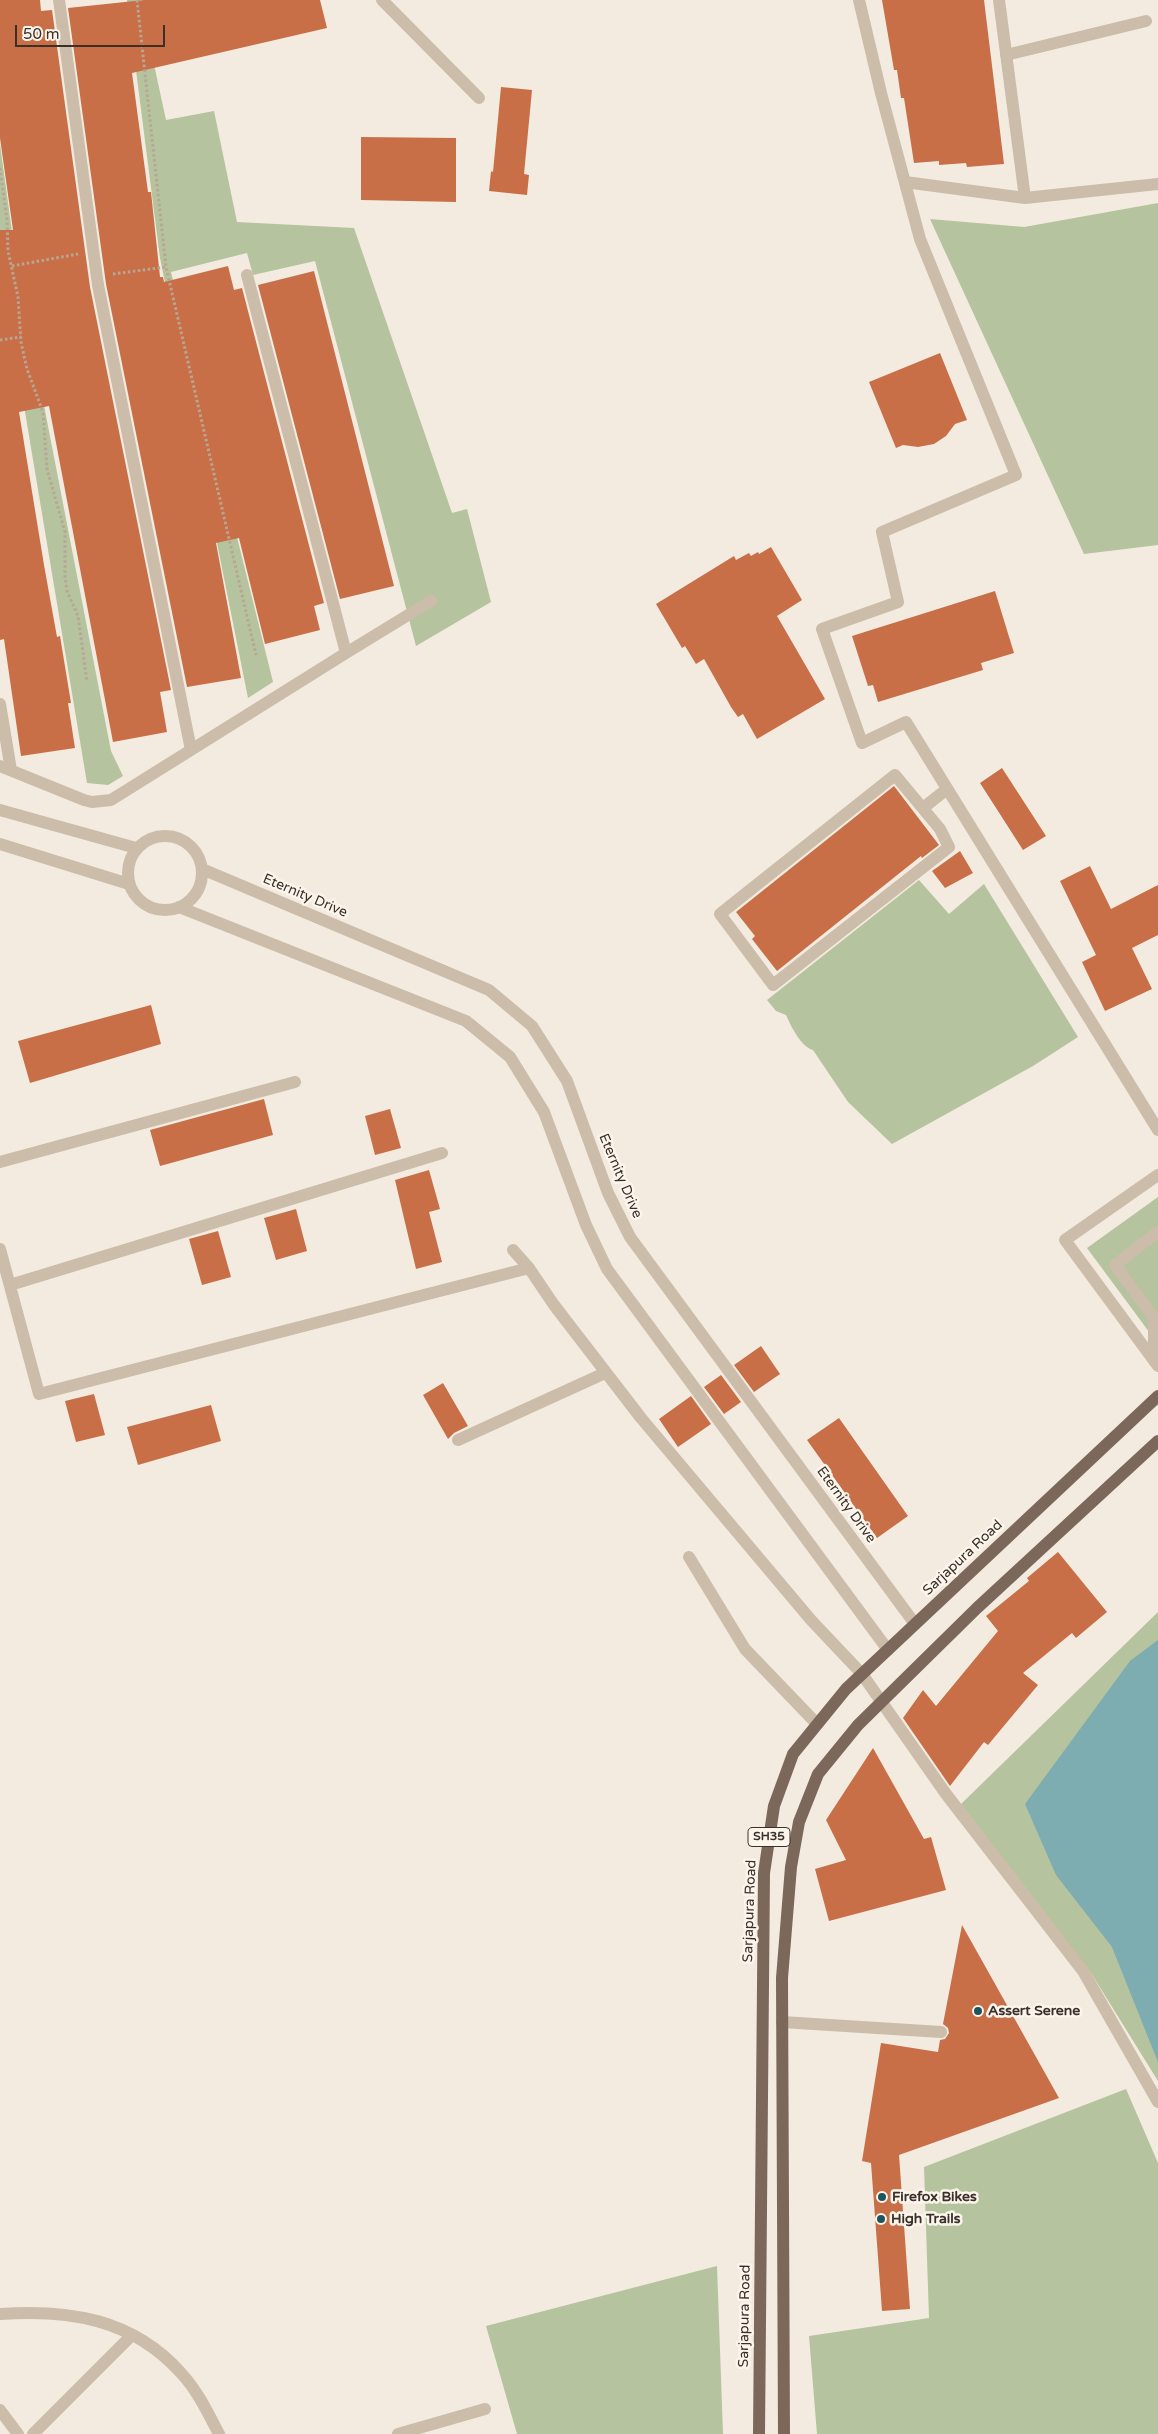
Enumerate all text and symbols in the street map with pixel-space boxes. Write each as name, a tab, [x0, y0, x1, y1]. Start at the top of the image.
scale bar	[18, 15, 168, 47]
text: 50 m	[23, 25, 60, 43]
street label: Eternity Drive	[260, 871, 350, 921]
street label: Eternity Drive	[595, 1131, 645, 1221]
street label: Eternity Drive	[813, 1464, 879, 1546]
street label: Sarjapura Road	[920, 1517, 1006, 1599]
road number: SH35	[748, 1828, 790, 1846]
street label: Sarjapura Road	[740, 1859, 760, 1963]
place label: Assert Serene	[988, 2003, 1080, 2019]
marker: Assert Serene	[972, 2005, 984, 2017]
place label: Firefox Bikes	[892, 2189, 977, 2205]
marker: Firefox Bikes	[876, 2191, 888, 2203]
place label: High Trails	[891, 2211, 961, 2227]
marker: High Trails	[875, 2213, 887, 2225]
street label: Sarjapura Road	[736, 2265, 754, 2367]

